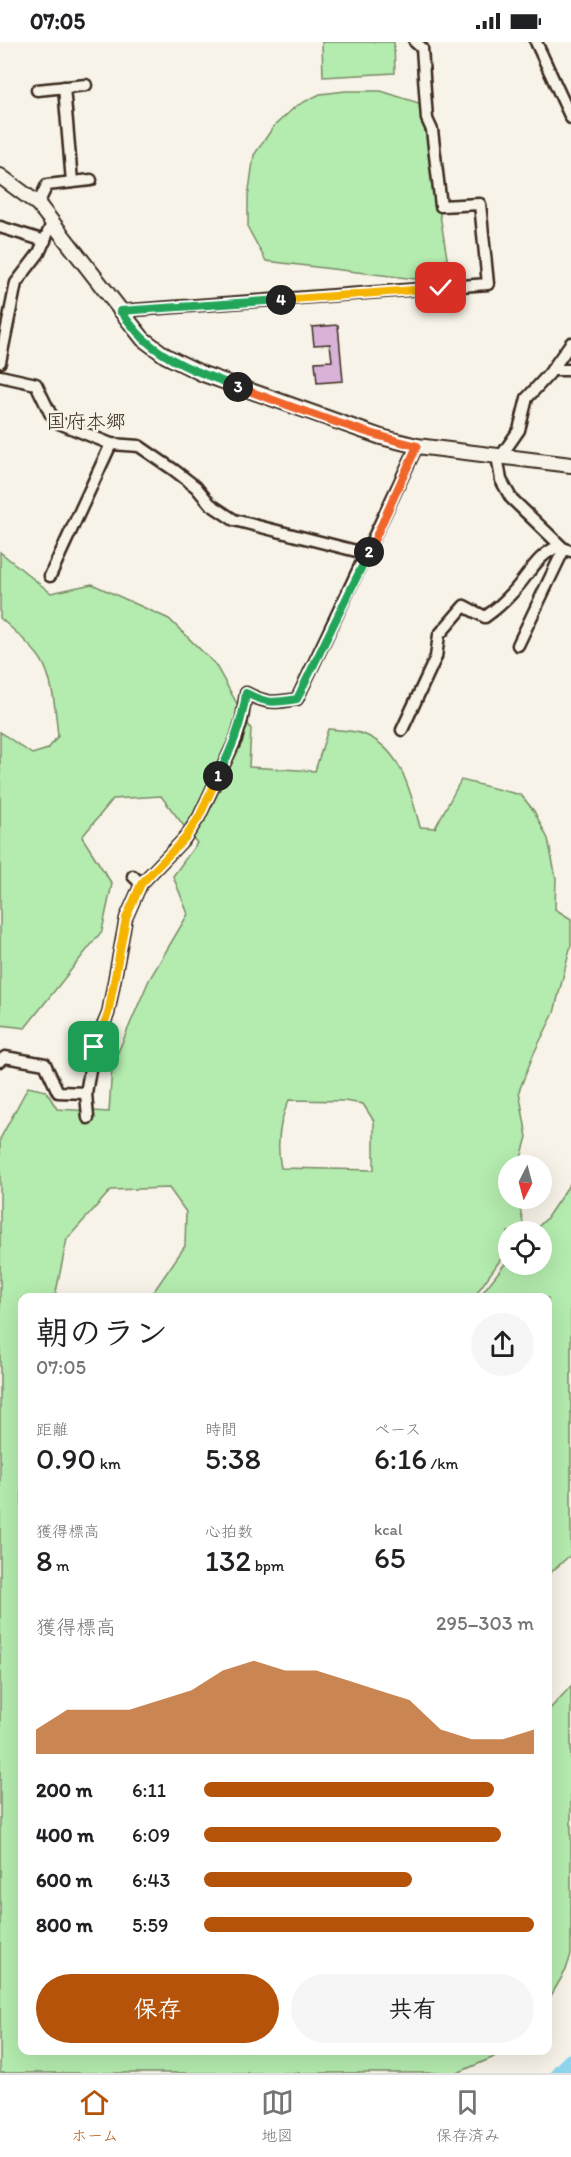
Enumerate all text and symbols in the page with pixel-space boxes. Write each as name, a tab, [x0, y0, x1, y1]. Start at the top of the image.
text: 07:05	[30, 8, 85, 35]
pin	[415, 262, 466, 313]
icon: check	[424, 271, 457, 304]
pin: 4	[266, 285, 296, 315]
text: 4	[276, 290, 286, 309]
pin: 3	[223, 372, 253, 402]
text: 3	[234, 377, 242, 396]
district label: 国府本郷	[46, 409, 126, 433]
pin: 2	[354, 537, 384, 567]
text: 2	[365, 542, 373, 561]
pin: 1	[203, 761, 233, 791]
text: 1	[214, 766, 222, 785]
pin	[68, 1021, 119, 1072]
icon: arrive	[77, 1030, 110, 1063]
north arrow	[498, 1155, 552, 1209]
map controls	[498, 1155, 552, 1275]
button: locate	[498, 1221, 552, 1275]
text: 朝のラン	[36, 1313, 168, 1352]
button: share	[471, 1313, 534, 1376]
text: 07:05	[36, 1355, 86, 1379]
text: 距離	[36, 1420, 68, 1439]
text: 時間	[205, 1420, 237, 1439]
text: ペース	[374, 1420, 421, 1439]
text: 0.90	[36, 1440, 96, 1477]
text: 5:38	[205, 1440, 261, 1477]
text: 6:16	[374, 1440, 427, 1477]
text: km	[96, 1454, 121, 1473]
text: /km	[427, 1454, 459, 1473]
text: kcal	[374, 1520, 402, 1539]
text: 獲得標高	[36, 1522, 100, 1541]
text: 心拍数	[205, 1522, 253, 1541]
text: 65	[374, 1539, 406, 1576]
text: 8	[36, 1542, 52, 1579]
text: 132	[205, 1542, 251, 1579]
text: m	[52, 1556, 70, 1575]
text: bpm	[251, 1556, 284, 1575]
text: 295–303 m	[436, 1611, 534, 1635]
text: 獲得標高	[36, 1615, 116, 1639]
text: 200 m	[36, 1778, 92, 1802]
text: 6:11	[132, 1778, 166, 1802]
text: 400 m	[36, 1823, 94, 1847]
text: 6:09	[132, 1823, 170, 1847]
text: 600 m	[36, 1868, 93, 1892]
text: 6:43	[132, 1868, 170, 1892]
text: 800 m	[36, 1913, 93, 1937]
text: 5:59	[132, 1913, 168, 1937]
button: 保存	[36, 1974, 279, 2043]
button: 共有	[291, 1974, 534, 2043]
tab: ホーム	[71, 2086, 118, 2146]
tab: 地図	[261, 2086, 294, 2146]
tab: 保存済み	[436, 2086, 500, 2146]

